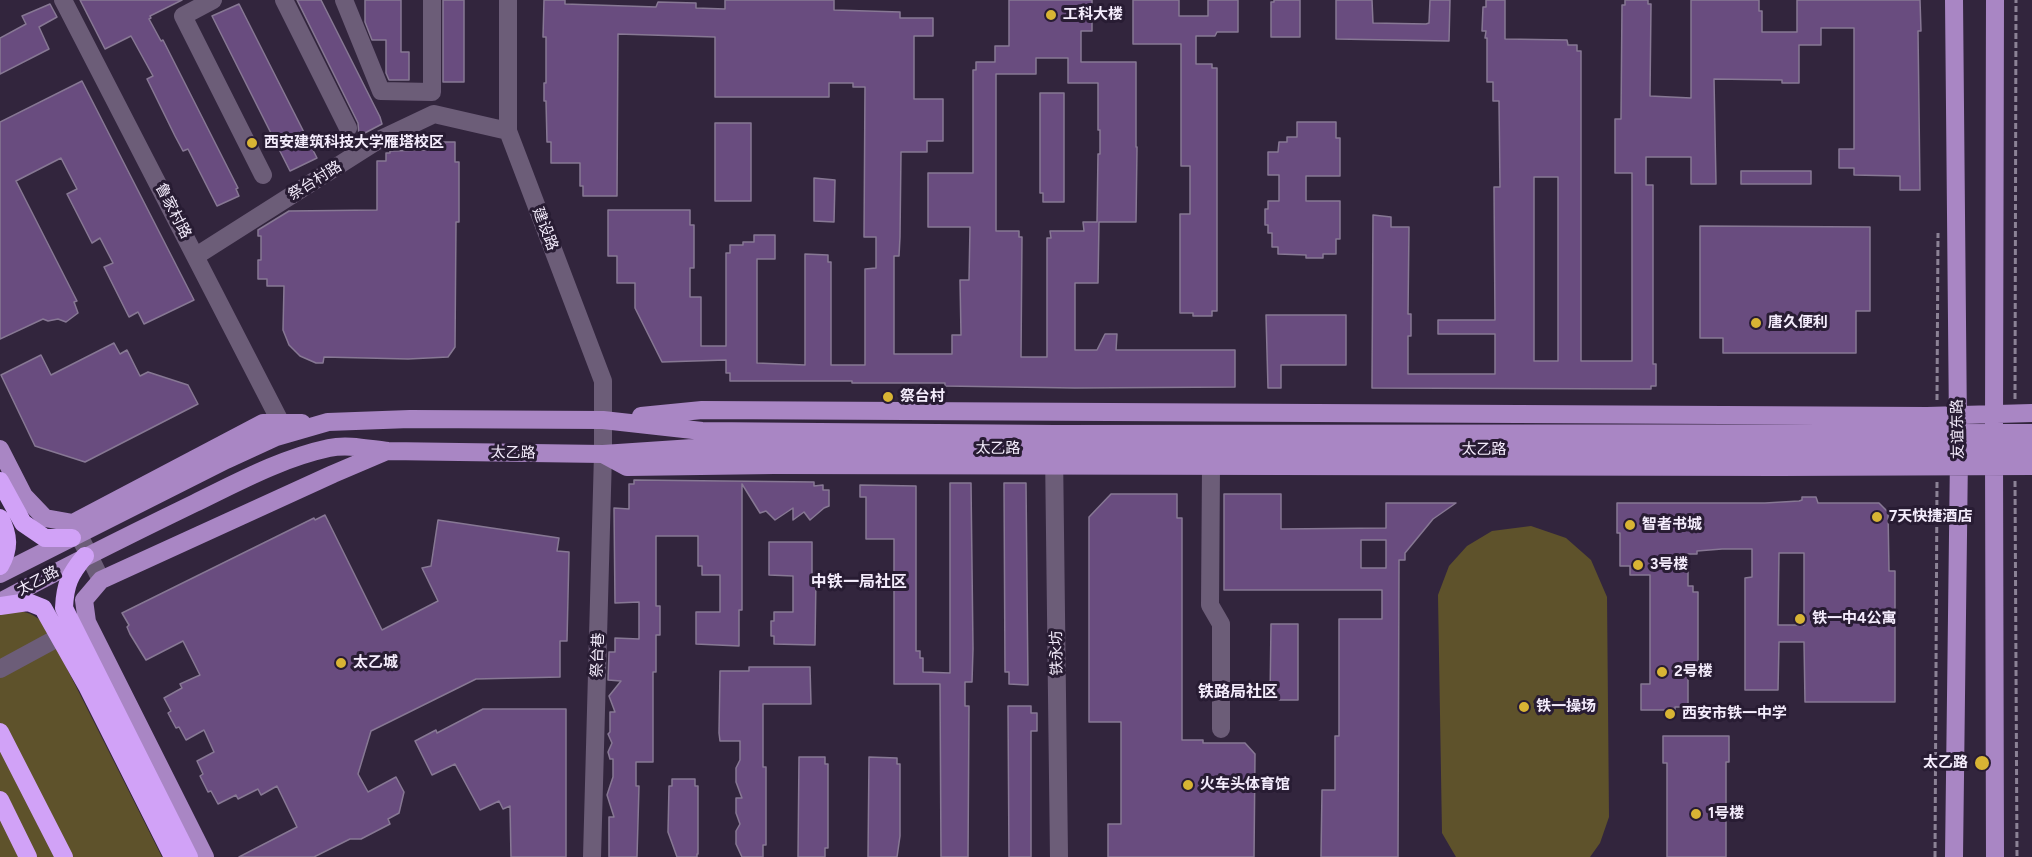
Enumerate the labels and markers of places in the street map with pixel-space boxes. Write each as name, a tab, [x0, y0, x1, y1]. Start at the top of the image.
place label: 工科大楼	[1063, 6, 1123, 24]
marker: 工科大楼	[1044, 8, 1058, 22]
place label: 西安建筑科技大学雁塔校区	[264, 134, 444, 152]
marker: 西安建筑科技大学雁塔校区	[245, 136, 259, 150]
place label: 唐久便利	[1768, 314, 1828, 332]
marker: 唐久便利	[1749, 316, 1763, 330]
place label: 祭台村	[900, 388, 945, 406]
marker: 祭台村	[881, 390, 895, 404]
place label: 7天快捷酒店	[1889, 508, 1972, 526]
marker: 7天快捷酒店	[1870, 510, 1884, 524]
place label: 智者书城	[1642, 516, 1702, 534]
marker: 智者书城	[1623, 518, 1637, 532]
place label: 3号楼	[1650, 556, 1688, 574]
marker: 3号楼	[1631, 558, 1645, 572]
place label: 铁一中4公寓	[1812, 610, 1896, 628]
marker: 铁一中4公寓	[1793, 612, 1807, 626]
place label: 太乙城	[353, 654, 398, 672]
marker: 太乙城	[334, 656, 348, 670]
place label: 2号楼	[1674, 663, 1713, 681]
marker: 2号楼	[1655, 665, 1669, 679]
place label: 铁一操场	[1536, 698, 1596, 716]
marker: 铁一操场	[1517, 700, 1531, 714]
place label: 西安市铁一中学	[1682, 705, 1787, 723]
marker: 西安市铁一中学	[1663, 707, 1677, 721]
place label: 太乙路	[1923, 754, 1968, 772]
marker: 太乙路	[1973, 754, 1991, 772]
place label: 火车头体育馆	[1200, 776, 1290, 794]
marker: 火车头体育馆	[1181, 778, 1195, 792]
place label: 1号楼	[1708, 805, 1744, 823]
marker: 1号楼	[1689, 807, 1703, 821]

